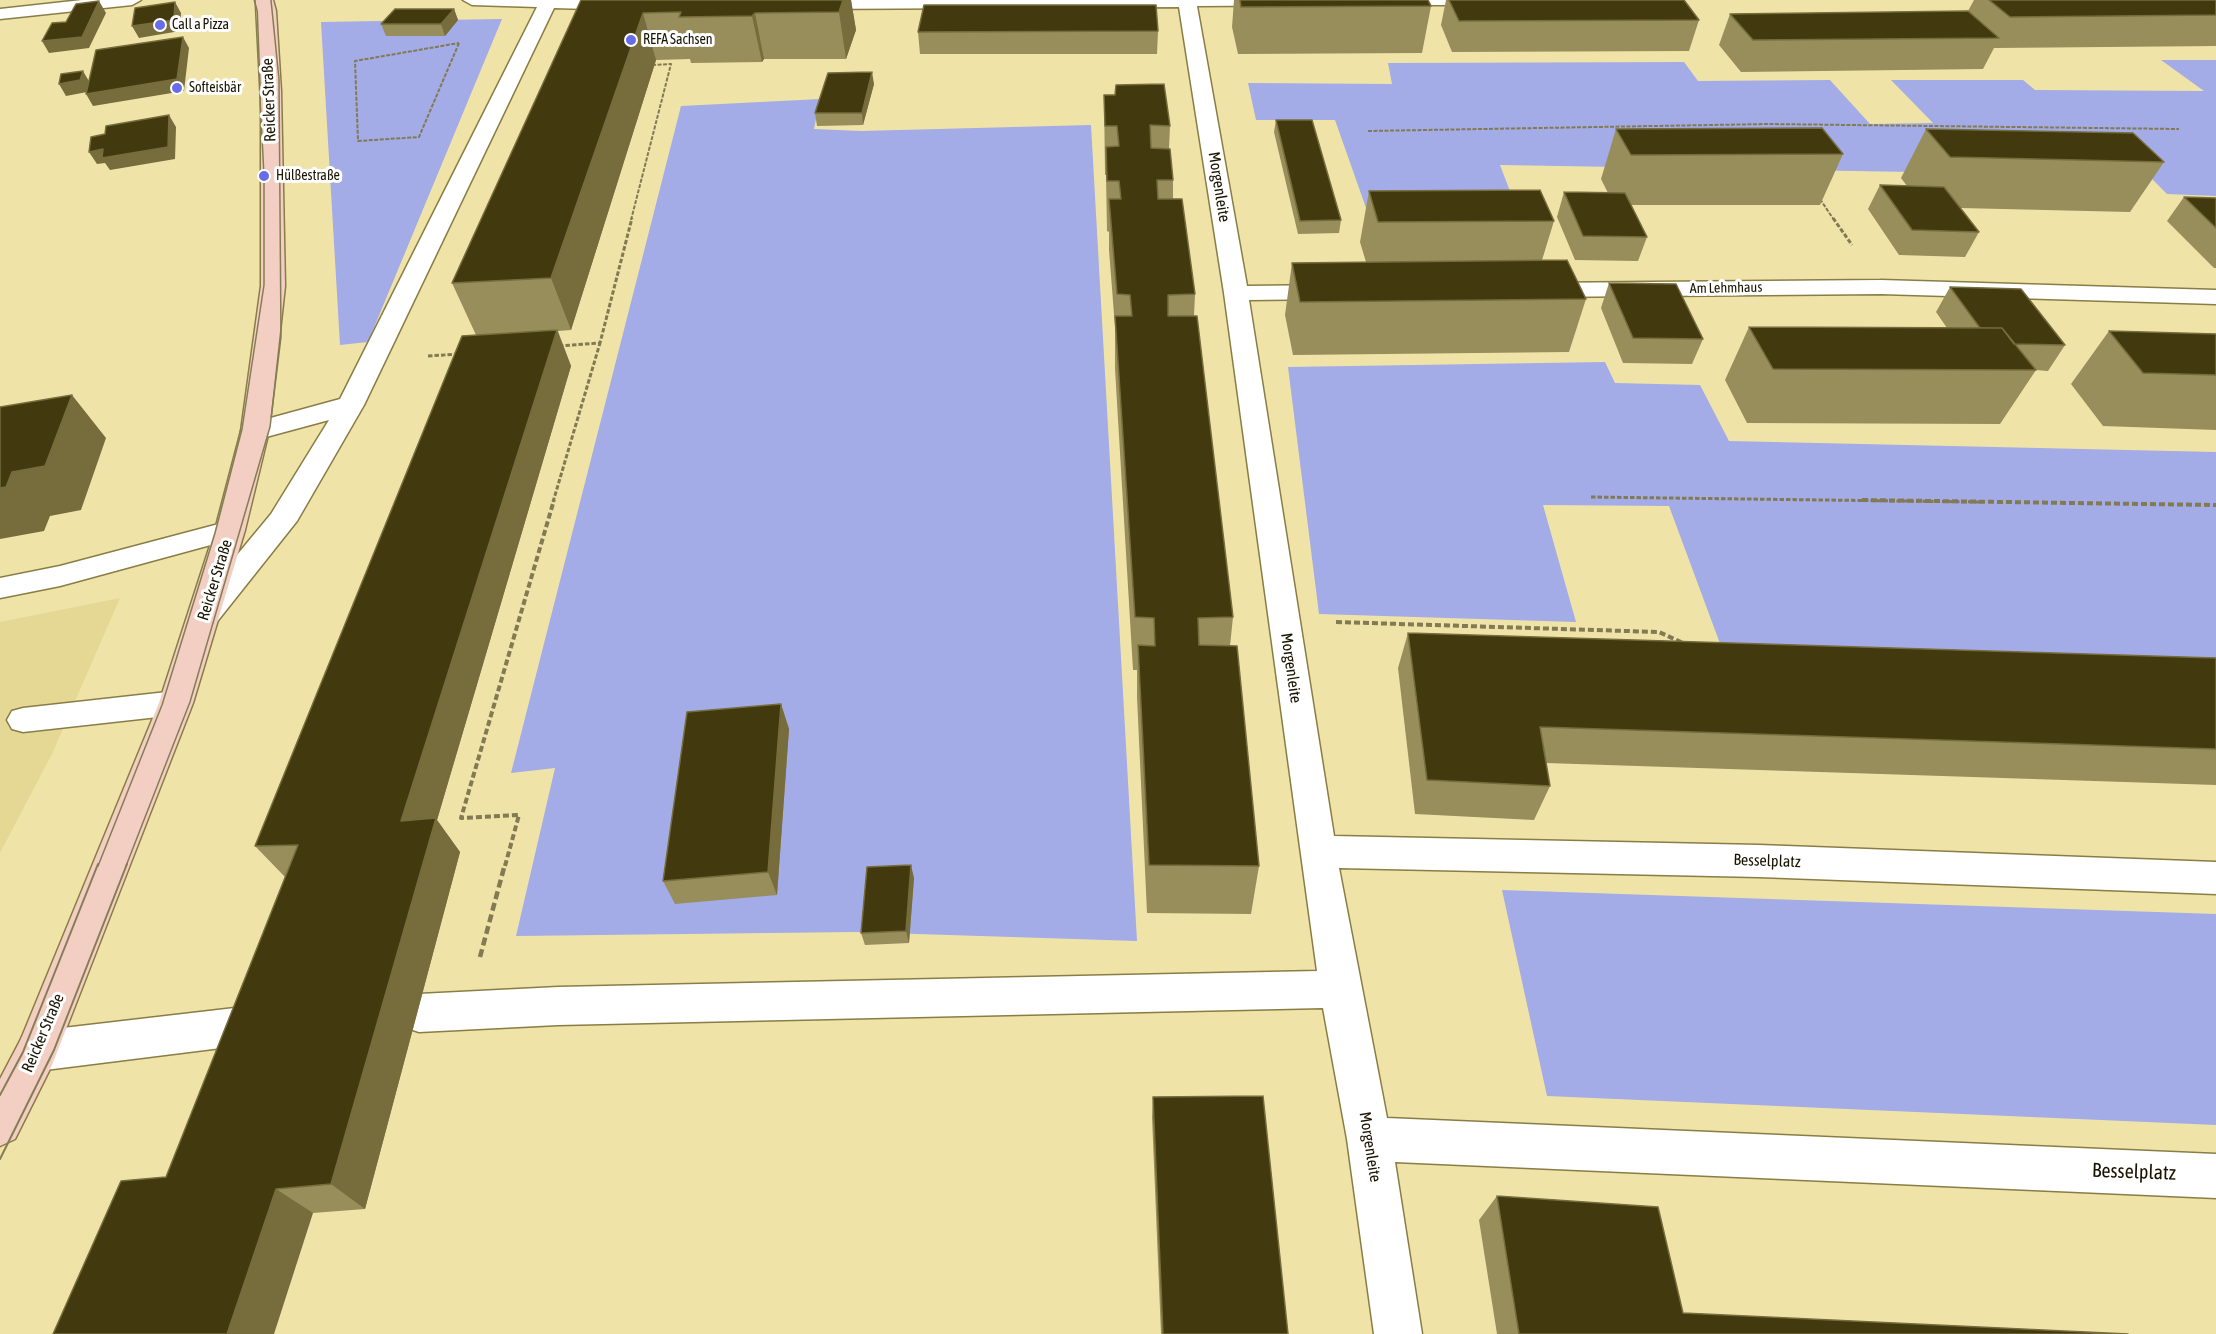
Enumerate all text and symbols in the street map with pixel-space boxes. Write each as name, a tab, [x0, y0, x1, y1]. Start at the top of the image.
place label: Call a Pizza	[172, 17, 229, 33]
marker: Call a Pizza	[153, 18, 167, 32]
place label: REFA Sachsen	[643, 32, 713, 48]
marker: REFA Sachsen	[624, 33, 638, 47]
street label: Reicker Straße	[258, 58, 280, 142]
place label: Softeisbär	[189, 80, 241, 96]
marker: Softeisbär	[170, 81, 184, 95]
street label: Morgenleite	[1204, 151, 1234, 223]
place label: Hülßestraße	[276, 168, 340, 184]
marker: Hülßestraße	[257, 169, 271, 183]
street label: Am Lehmhaus	[1690, 279, 1762, 297]
street label: Reicker Straße	[194, 537, 236, 623]
street label: Morgenleite	[1277, 632, 1305, 704]
street label: Besselplatz	[1733, 850, 1801, 872]
street label: Reicker Straße	[18, 991, 68, 1075]
street label: Morgenleite	[1355, 1111, 1385, 1183]
street label: Besselplatz	[2092, 1159, 2176, 1185]

